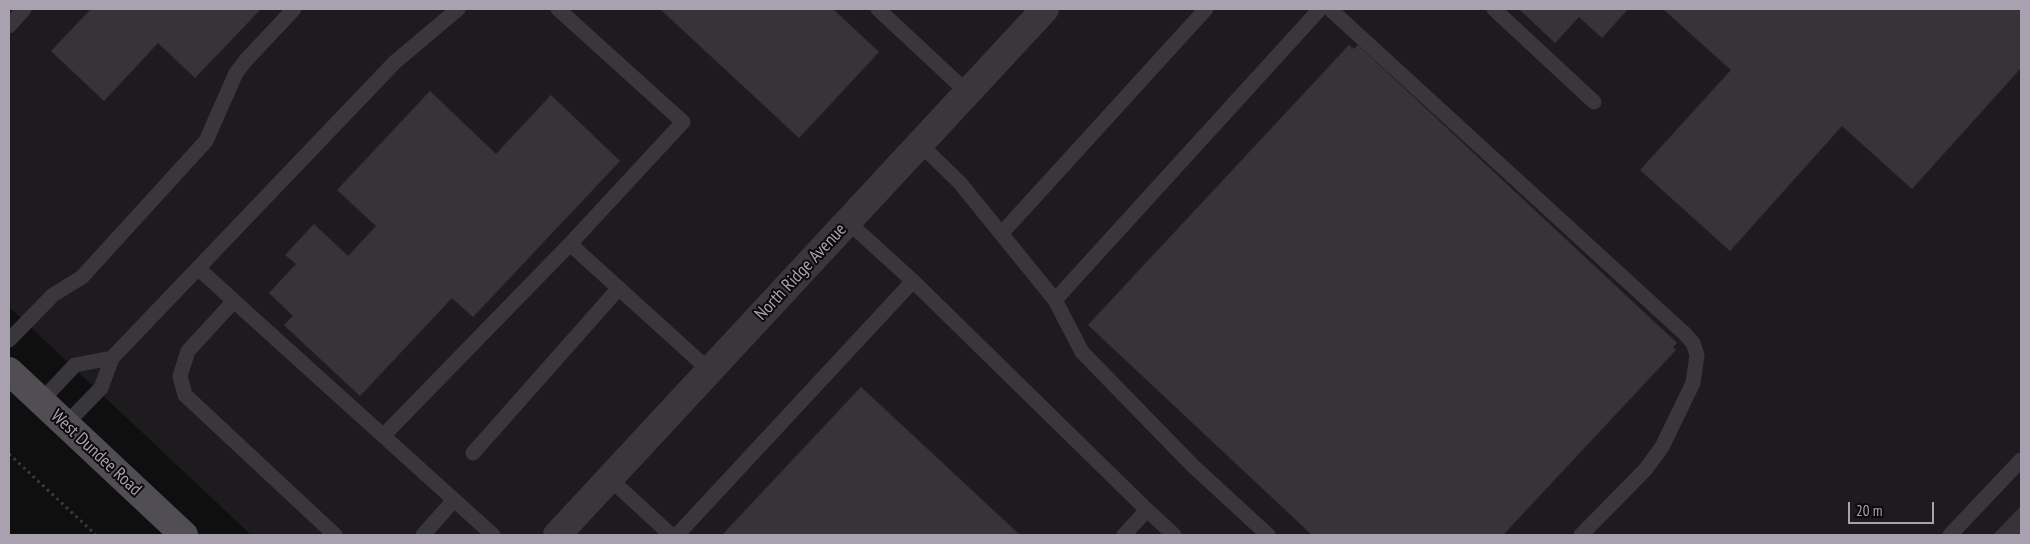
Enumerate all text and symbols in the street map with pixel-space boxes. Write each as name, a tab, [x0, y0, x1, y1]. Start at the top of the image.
street label: North Ridge Avenue	[751, 219, 851, 325]
street label: West Dundee Road	[46, 406, 146, 500]
scale bar	[1850, 492, 1936, 524]
text: 20 m	[1856, 501, 1882, 520]

